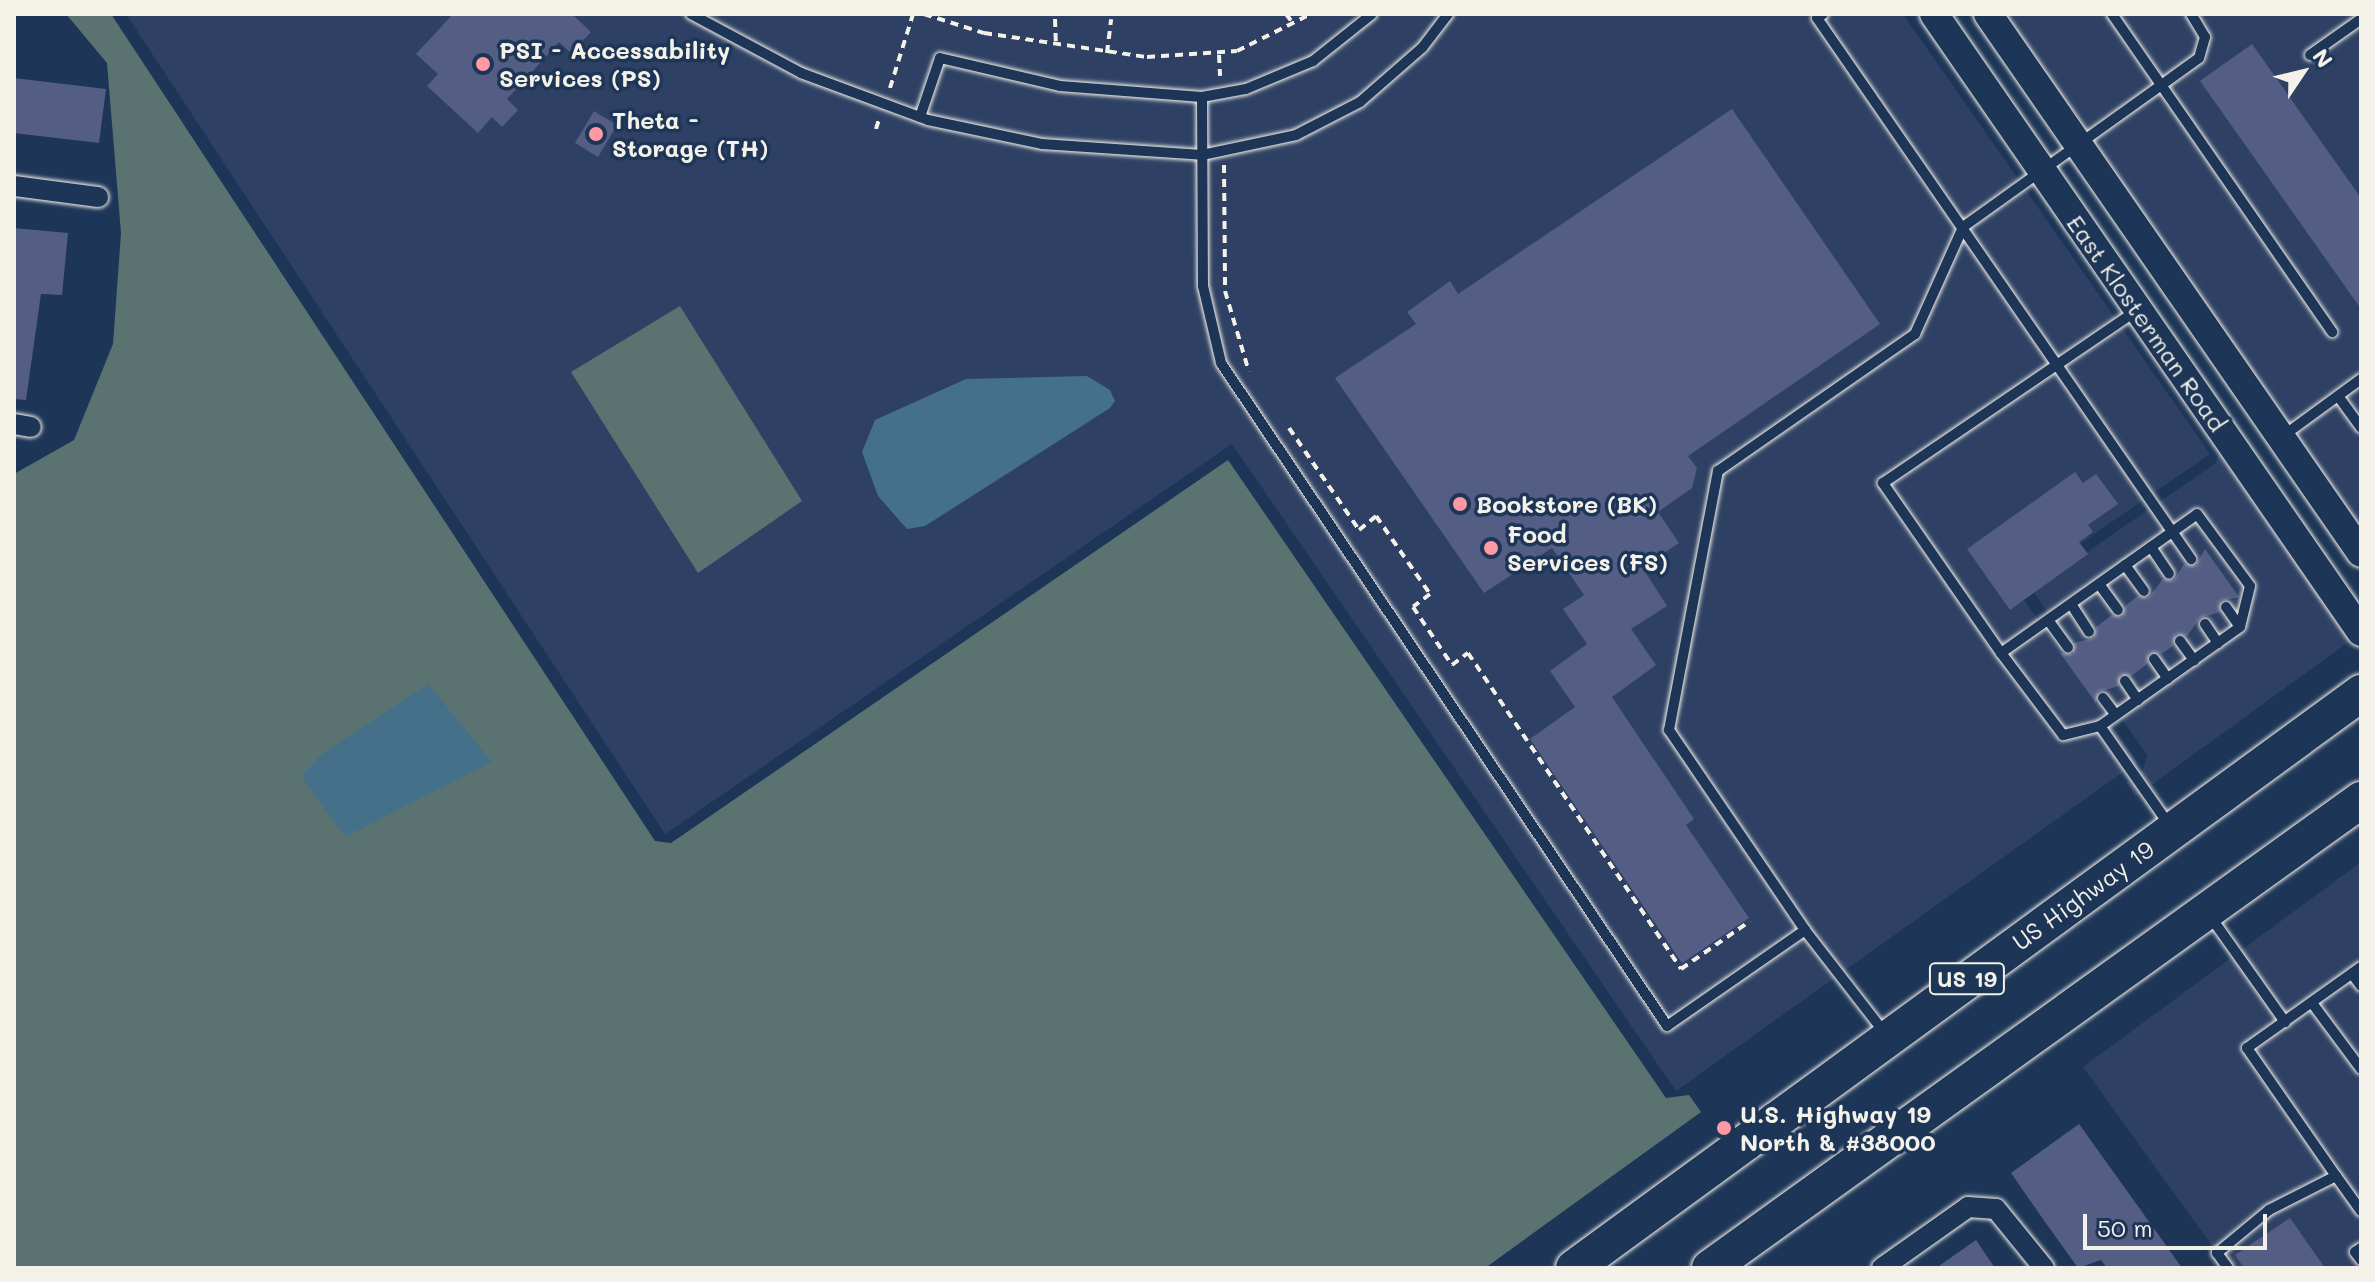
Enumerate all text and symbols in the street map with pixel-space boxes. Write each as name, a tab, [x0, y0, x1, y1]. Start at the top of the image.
north arrow	[2263, 32, 2343, 112]
place label: PSI - Accessability Services (PS)	[499, 36, 730, 92]
text: N	[2306, 43, 2340, 73]
marker: PSI - Accessability Services (PS)	[474, 55, 492, 73]
place label: Theta - Storage (TH)	[612, 106, 768, 162]
marker: Theta - Storage (TH)	[587, 125, 605, 143]
street label: East Klosterman Road	[2061, 209, 2233, 437]
place label: Bookstore (BK)	[1476, 490, 1657, 518]
marker: Bookstore (BK)	[1451, 495, 1469, 513]
place label: Food Services (FS)	[1507, 520, 1668, 576]
marker: Food Services (FS)	[1482, 539, 1500, 557]
street label: US Highway 19	[2007, 834, 2159, 956]
road number: US 19	[1927, 961, 2007, 997]
place label: U.S. Highway 19 North & #38000	[1740, 1100, 1936, 1156]
marker: U.S. Highway 19 North & #38000	[1715, 1119, 1733, 1137]
scale bar	[2087, 1198, 2271, 1248]
text: 50 m	[2097, 1212, 2153, 1243]

